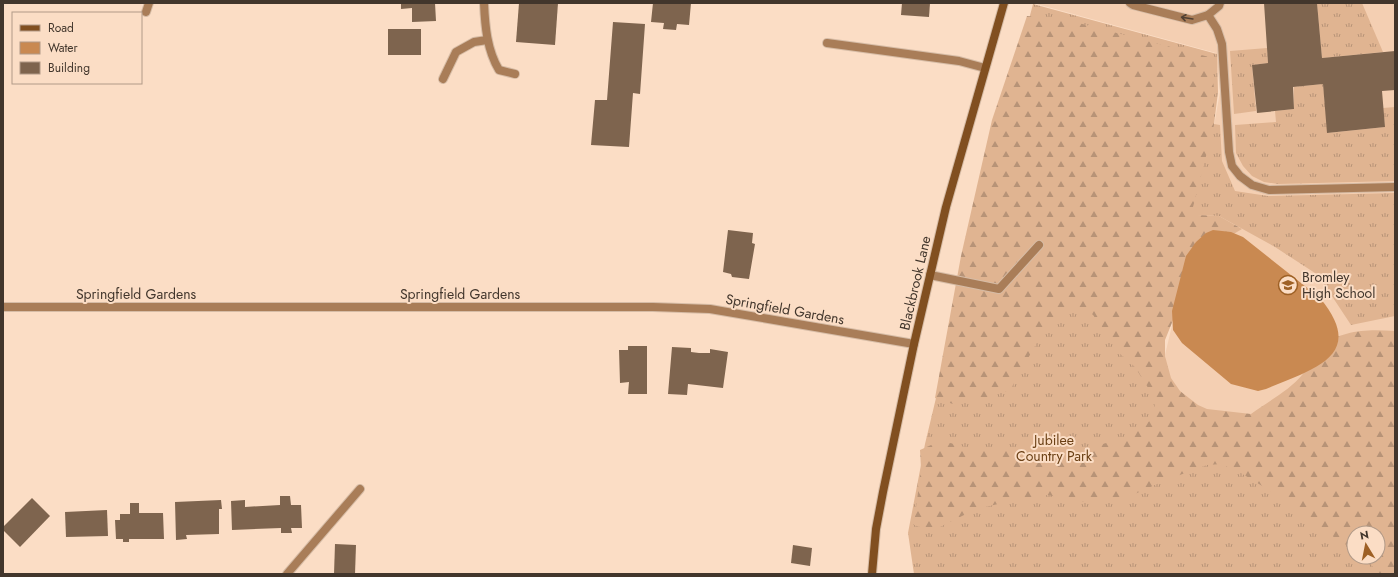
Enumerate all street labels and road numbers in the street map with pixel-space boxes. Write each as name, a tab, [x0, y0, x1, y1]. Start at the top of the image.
street label: Blackbrook Lane	[894, 234, 936, 332]
street label: Springfield Gardens	[76, 284, 196, 304]
street label: Springfield Gardens	[400, 284, 520, 304]
street label: Springfield Gardens	[724, 289, 846, 329]

